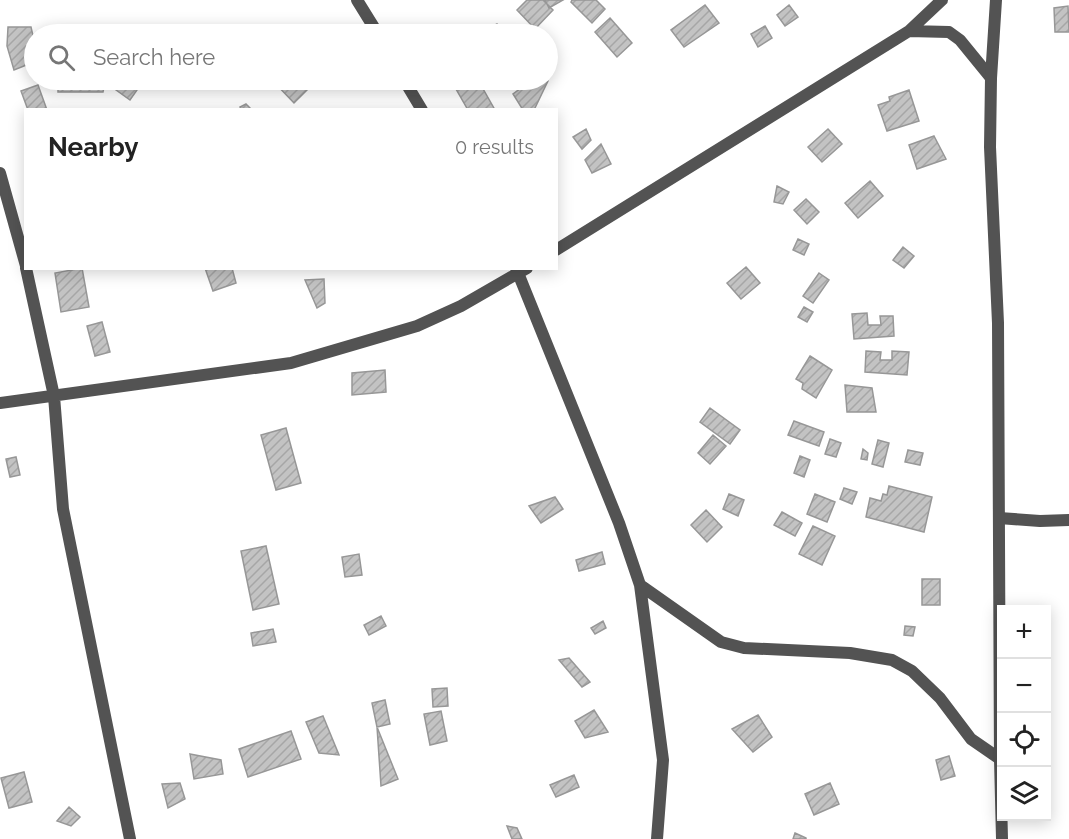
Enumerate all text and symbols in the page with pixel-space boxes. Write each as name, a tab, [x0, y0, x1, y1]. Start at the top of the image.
search box	[24, 24, 558, 90]
icon: search	[45, 41, 78, 74]
text: Search here	[93, 44, 215, 70]
text: Nearby	[48, 132, 138, 162]
text: 0 results	[455, 135, 534, 159]
map controls	[997, 605, 1051, 821]
button: +	[997, 605, 1051, 659]
button: −	[997, 659, 1051, 713]
button: locate	[997, 713, 1051, 767]
button: layers	[997, 767, 1051, 821]

